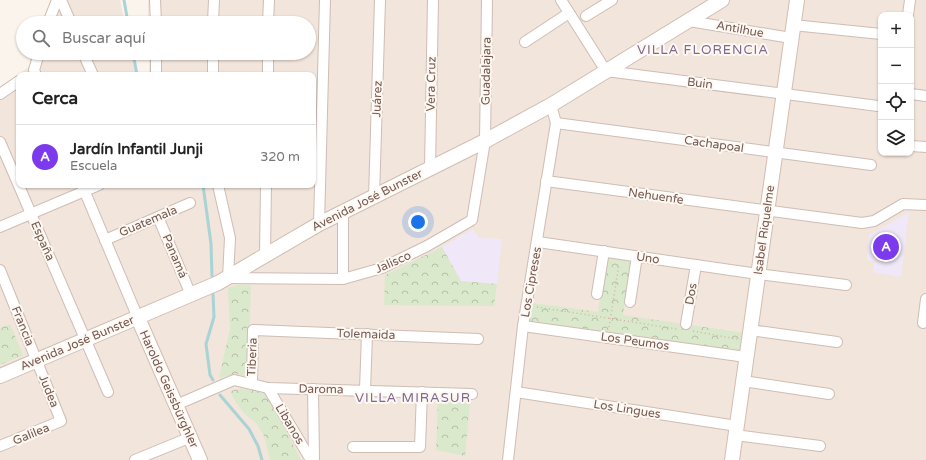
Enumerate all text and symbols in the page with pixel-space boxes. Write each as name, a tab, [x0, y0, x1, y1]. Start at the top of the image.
map controls	[878, 12, 914, 156]
button: +	[878, 12, 914, 48]
search box	[16, 16, 316, 60]
street label: Antilhue	[715, 18, 765, 40]
icon: search	[30, 27, 52, 49]
text: Buscar aquí	[62, 29, 145, 47]
street label: Guadalajara	[478, 37, 494, 105]
district label: VILLA FLORENCIA	[637, 42, 769, 58]
button: −	[878, 48, 914, 84]
street label: Vera Cruz	[424, 56, 438, 112]
street label: Buin	[686, 74, 714, 92]
street label: Juárez	[369, 80, 385, 118]
button: locate	[878, 84, 914, 120]
text: Cerca	[32, 88, 78, 109]
button: layers	[878, 120, 914, 156]
street label: Cachapoal	[683, 133, 745, 155]
text: Jardín Infantil Junji	[70, 140, 203, 158]
text: A	[40, 149, 50, 165]
text: 320 m	[260, 149, 300, 165]
text: Escuela	[70, 158, 117, 174]
street label: Avenida José Bunster	[309, 166, 425, 234]
street label: Isabel Riquelme	[751, 184, 777, 276]
street label: Nehuenfe	[627, 185, 685, 207]
street label: Guatemala	[117, 202, 179, 240]
your location	[408, 212, 428, 232]
street label: España	[28, 219, 58, 263]
street label: Panamá	[160, 232, 190, 280]
pin: A	[873, 232, 899, 262]
street label: Los Cipreses	[518, 245, 544, 318]
street label: Jalisco	[373, 248, 413, 276]
street label: Uno	[635, 249, 661, 267]
street label: Dos	[682, 282, 700, 306]
street label: Francia	[9, 304, 37, 348]
street label: Avenida José Bunster	[18, 313, 136, 373]
street label: Tolemaida	[336, 326, 396, 342]
street label: Haroldo Geissbürghler	[137, 328, 201, 450]
street label: Los Peumos	[600, 329, 670, 353]
street label: Tiberia	[244, 337, 260, 377]
street label: Judea	[36, 373, 62, 409]
street label: Daroma	[298, 382, 344, 396]
district label: VILLA MIRASUR	[355, 390, 471, 406]
street label: Los Lingues	[592, 397, 662, 421]
street label: Libanos	[273, 401, 308, 447]
street label: Galilea	[11, 420, 51, 448]

